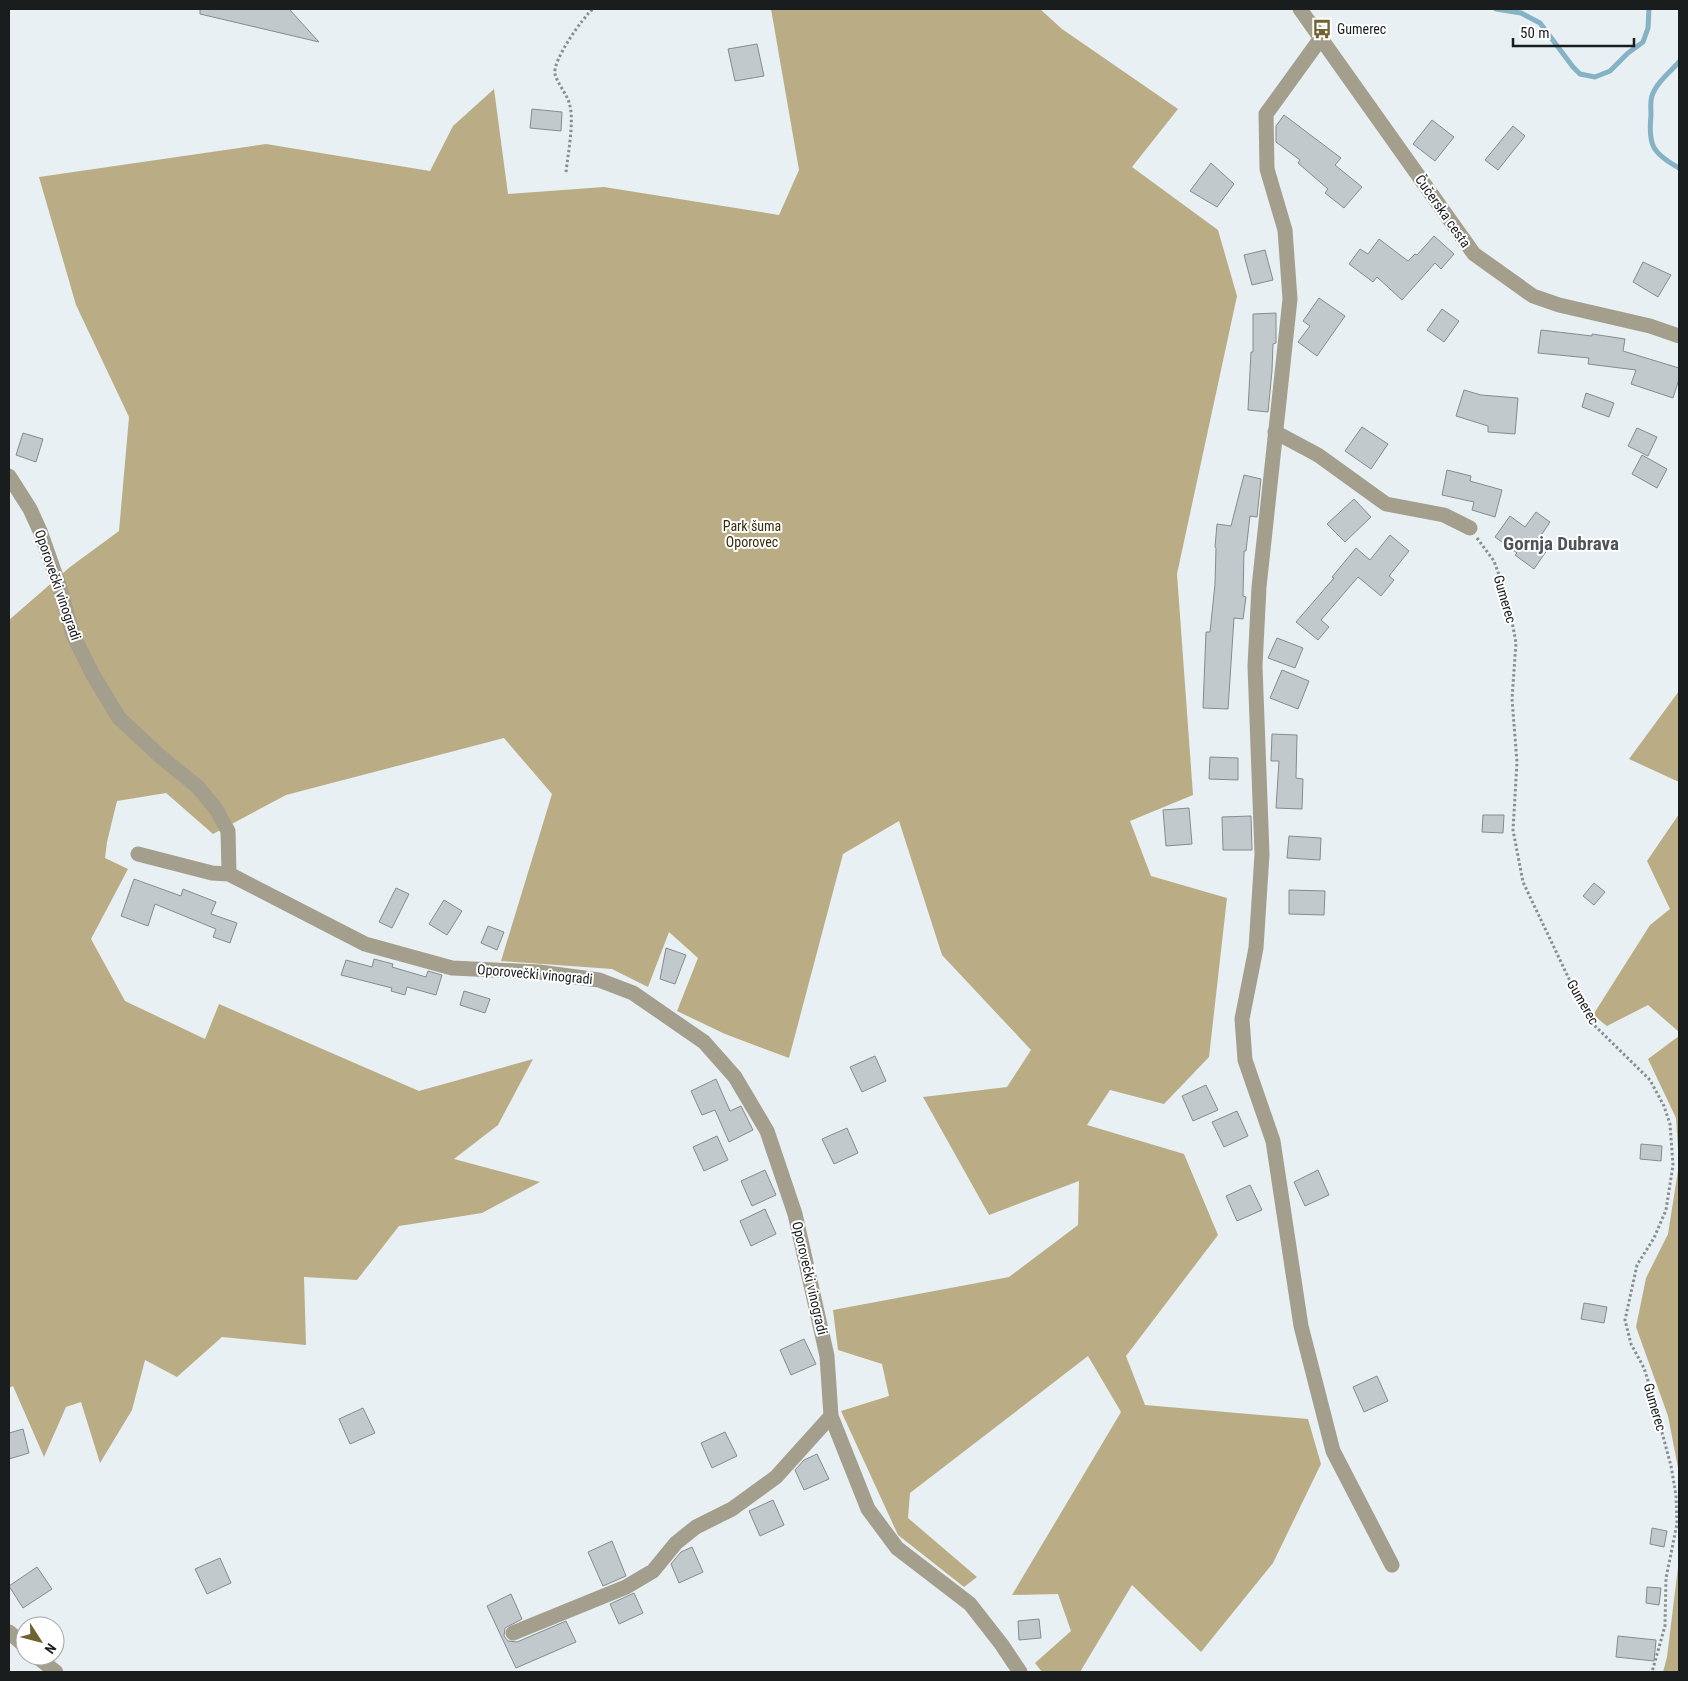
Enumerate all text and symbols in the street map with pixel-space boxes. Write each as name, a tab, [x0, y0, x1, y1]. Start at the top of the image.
scale bar	[1513, 15, 1634, 47]
bus stop icon: Gumerec	[1311, 18, 1333, 40]
place label: Gumerec	[1337, 21, 1386, 37]
text: 50 m	[1520, 24, 1550, 42]
street label: Čučerska cesta	[1412, 171, 1475, 250]
park label: Park šuma Oporovec	[723, 518, 781, 550]
street label: Oporovečki vinogradi	[32, 528, 84, 642]
district label: Gornja Dubrava	[1503, 532, 1619, 555]
street label: Gumerec	[1491, 573, 1519, 625]
street label: Oporovečki vinogradi	[477, 961, 593, 987]
street label: Gumerec	[1564, 977, 1602, 1027]
street label: Oporovečki vinogradi	[789, 1220, 831, 1336]
street label: Gumerec	[1641, 1381, 1669, 1433]
north arrow	[15, 1616, 65, 1666]
text: N	[42, 1640, 60, 1657]

